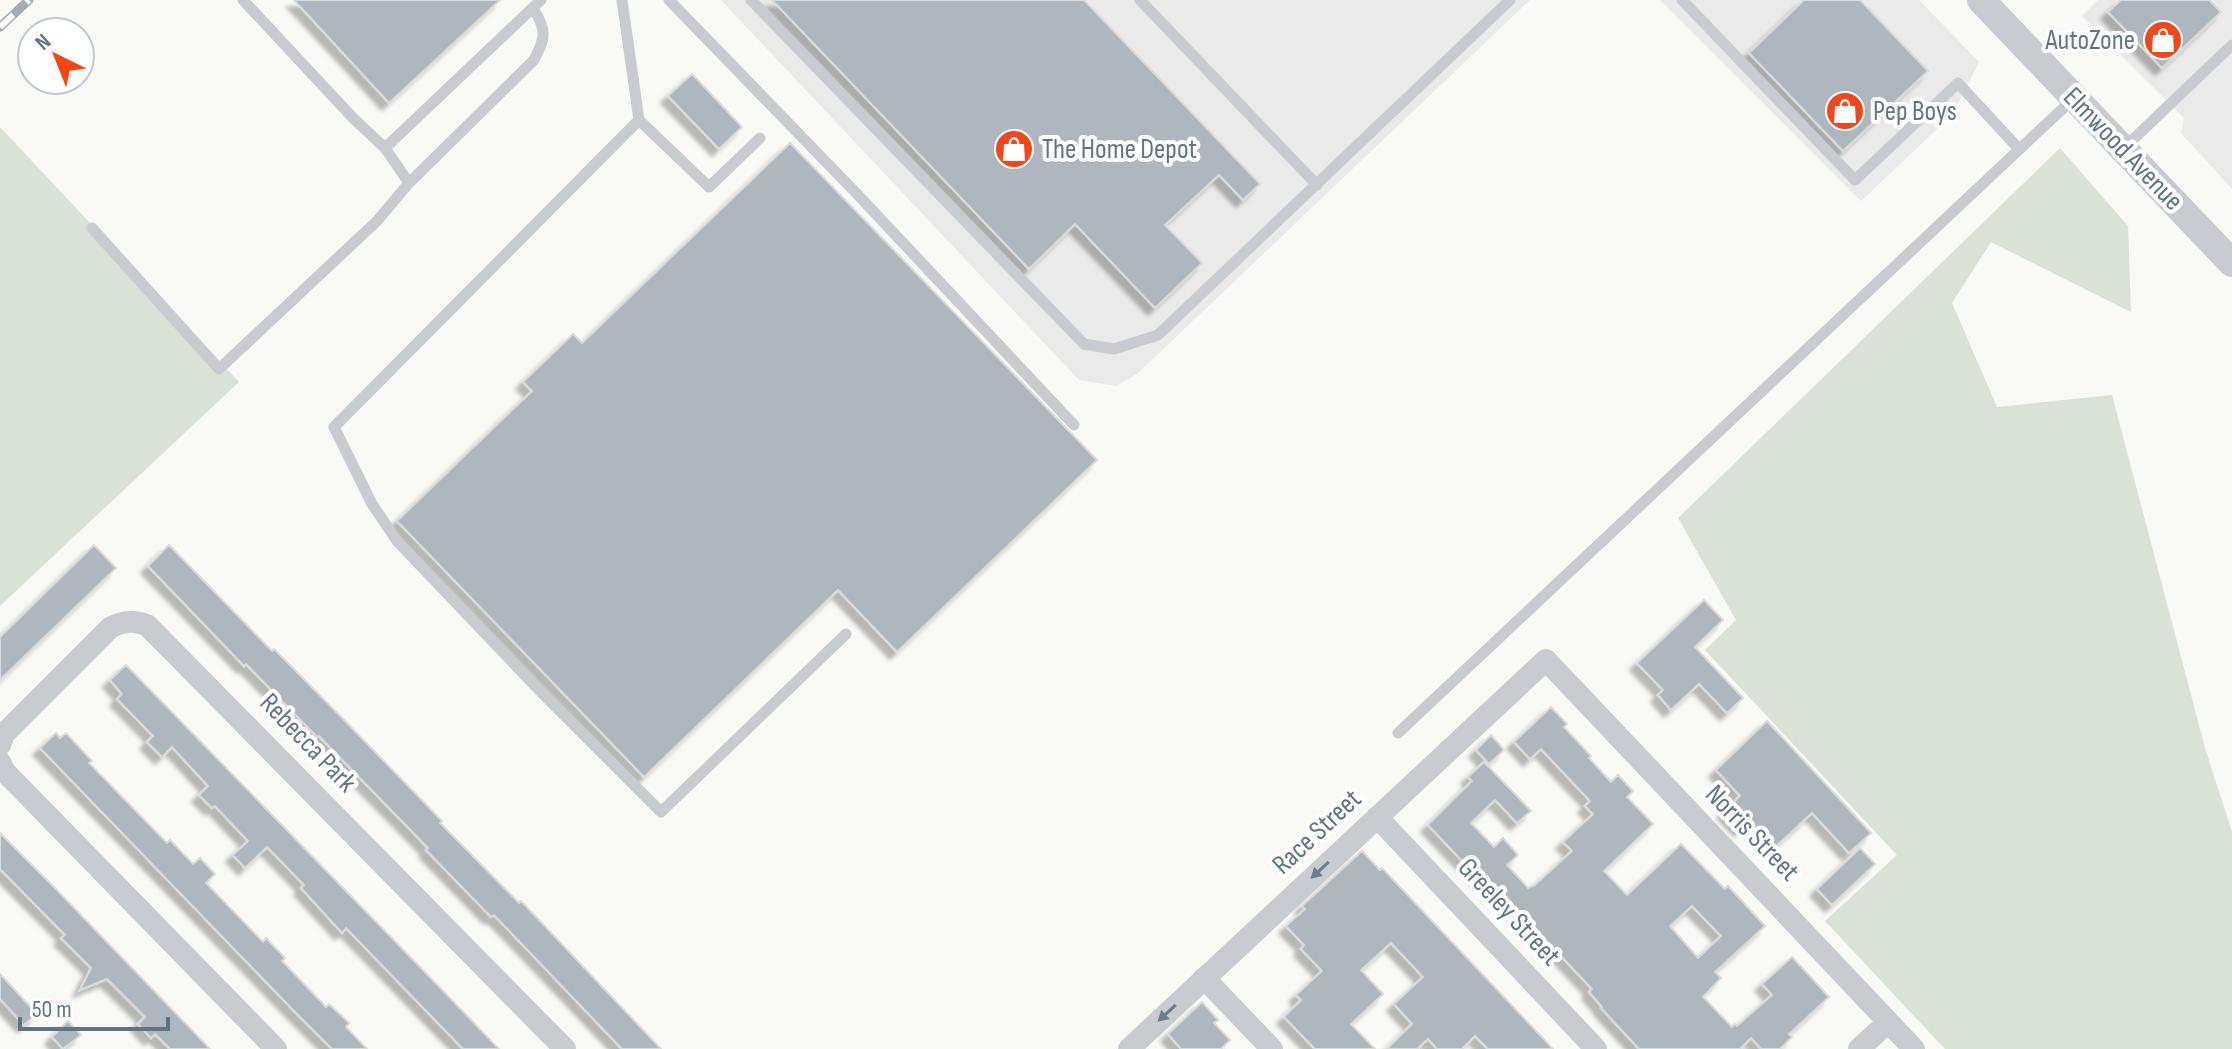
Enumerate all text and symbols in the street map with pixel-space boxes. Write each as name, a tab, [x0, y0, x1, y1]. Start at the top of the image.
north arrow	[16, 16, 96, 96]
shop icon: AutoZone	[2142, 19, 2184, 61]
place label: AutoZone	[2044, 24, 2135, 57]
text: N	[30, 29, 57, 56]
street label: Elmwood Avenue	[2056, 81, 2190, 217]
shop icon: Pep Boys	[1824, 90, 1866, 132]
place label: Pep Boys	[1873, 95, 1957, 128]
shop icon: The Home Depot	[993, 128, 1035, 170]
place label: The Home Depot	[1042, 133, 1197, 166]
street label: Rebecca Park	[253, 687, 363, 800]
street label: Norris Street	[1698, 778, 1806, 888]
street label: Race Street	[1266, 783, 1368, 881]
street label: Greeley Street	[1451, 851, 1567, 973]
one-way arrow	[1311, 861, 1330, 879]
scale bar	[20, 981, 168, 1031]
text: 50 m	[32, 995, 72, 1024]
one-way arrow	[1157, 1004, 1176, 1022]

